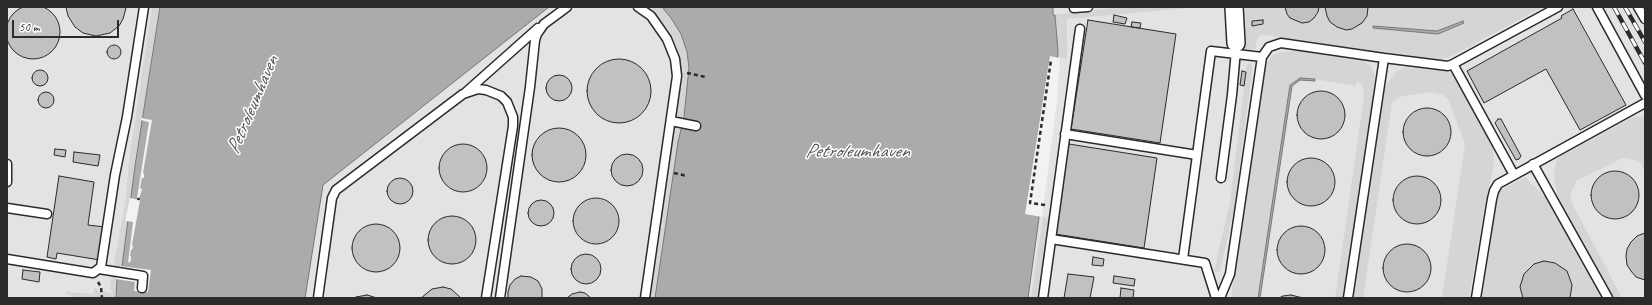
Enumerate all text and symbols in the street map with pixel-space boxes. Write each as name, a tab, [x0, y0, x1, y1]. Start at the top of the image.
scale bar	[14, 12, 121, 38]
text: 50 m	[19, 19, 39, 35]
water label: Petroleumhaven	[222, 52, 284, 158]
water label: Petroleumhaven	[805, 140, 909, 164]

